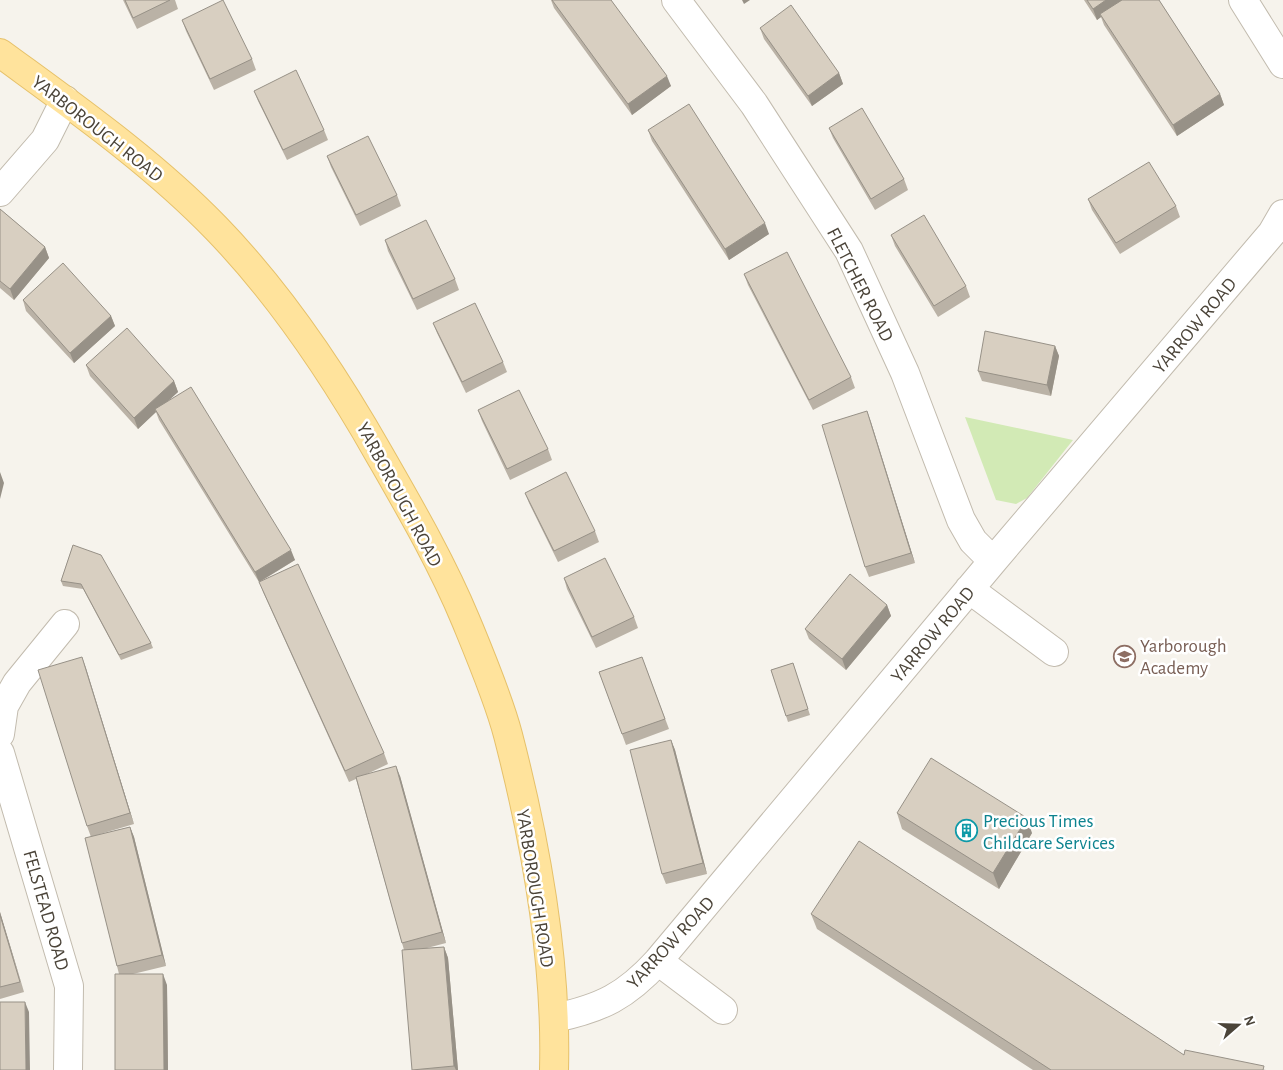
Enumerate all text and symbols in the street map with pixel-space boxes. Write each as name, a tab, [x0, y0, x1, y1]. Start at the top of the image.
street label: YARBOROUGH ROAD	[28, 72, 166, 186]
street label: FLETCHER ROAD	[823, 225, 896, 345]
street label: YARROW ROAD	[1150, 275, 1240, 377]
street label: YARBOROUGH ROAD	[353, 420, 445, 570]
street label: YARROW ROAD	[888, 584, 978, 686]
place label: Yarborough Academy	[1140, 637, 1227, 678]
school or university icon: Yarborough Academy	[1112, 644, 1136, 668]
street label: YARBOROUGH ROAD	[513, 808, 556, 969]
place label: Precious Times Childcare Services	[983, 812, 1115, 853]
building icon: Precious Times Childcare Services	[955, 819, 979, 843]
street label: FELSTEAD ROAD	[19, 848, 72, 973]
street label: YARROW ROAD	[624, 893, 718, 993]
north arrow	[1213, 1000, 1263, 1050]
text: N	[1241, 1014, 1258, 1028]

